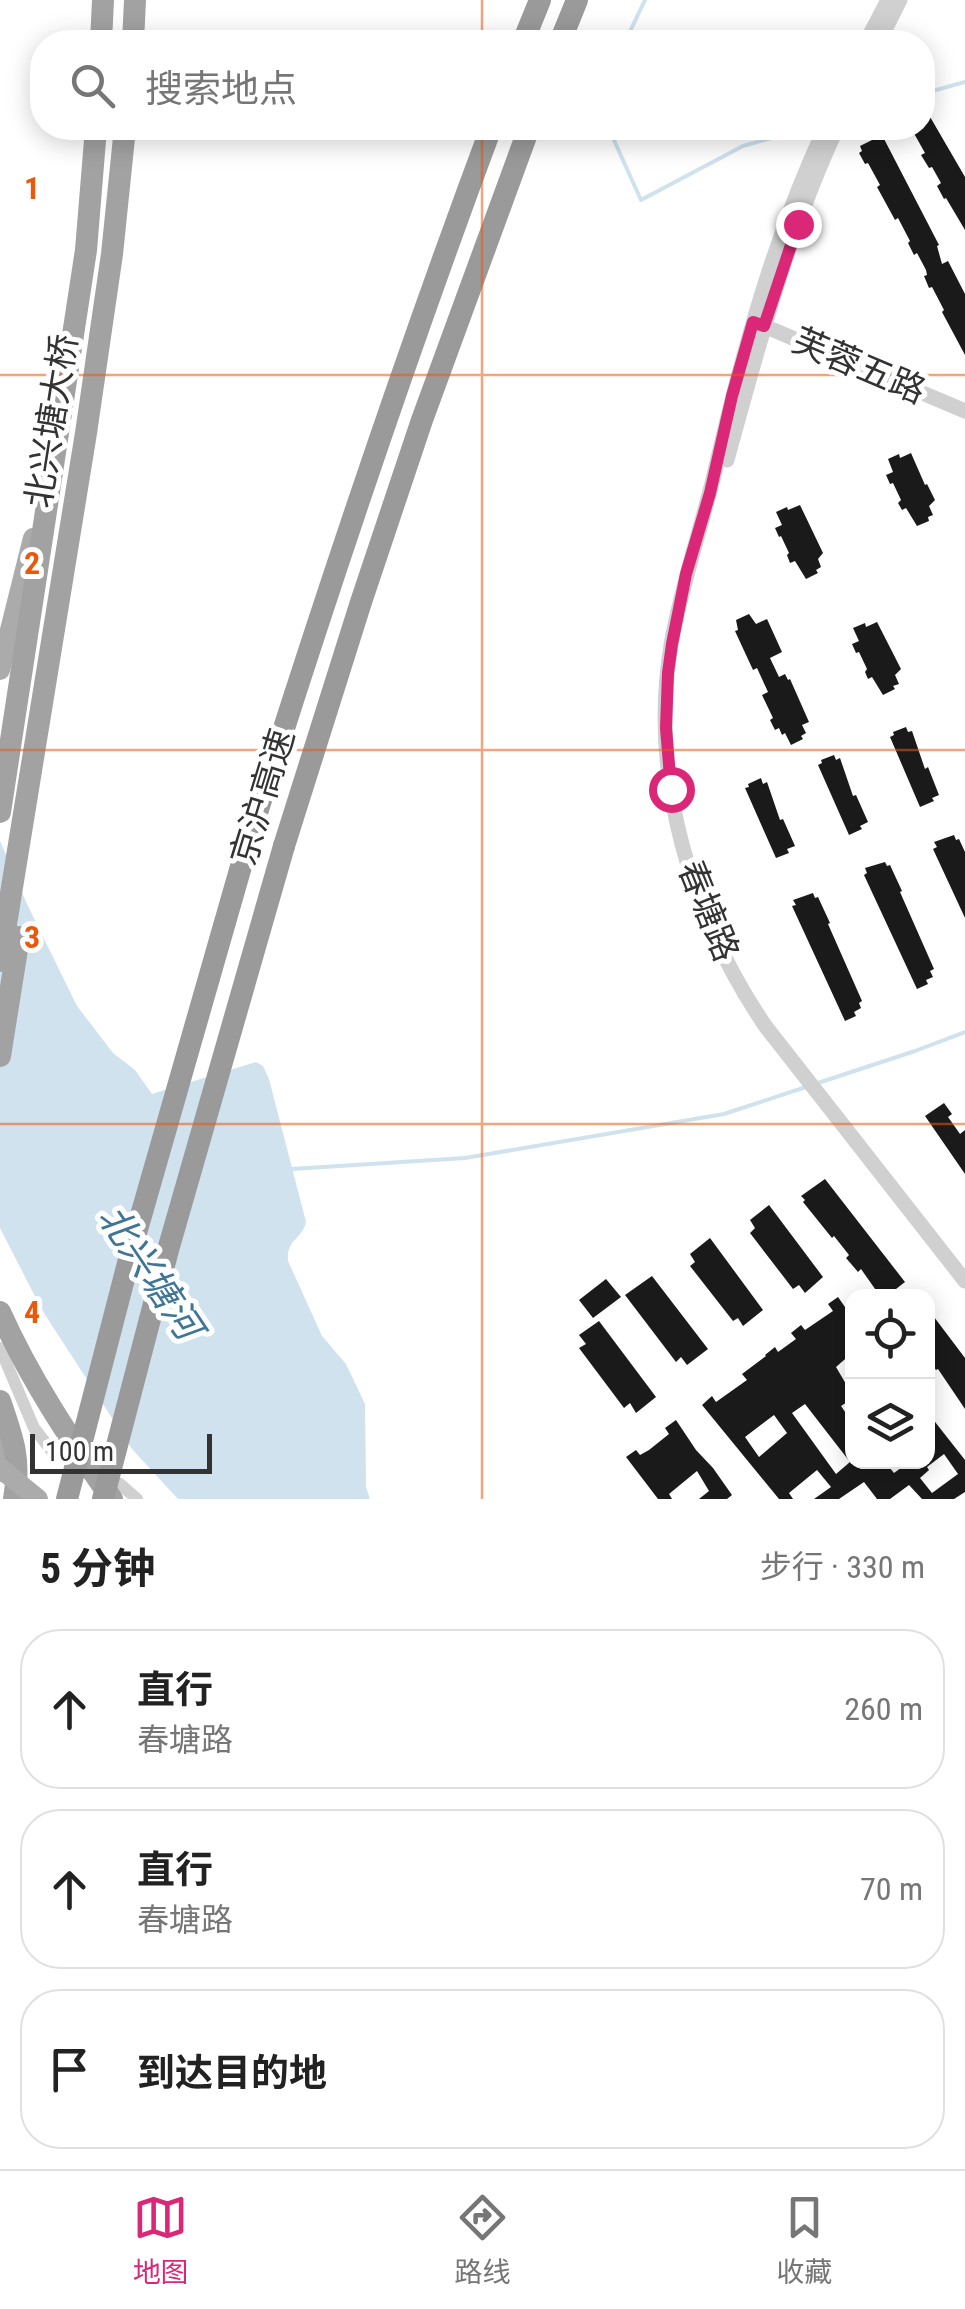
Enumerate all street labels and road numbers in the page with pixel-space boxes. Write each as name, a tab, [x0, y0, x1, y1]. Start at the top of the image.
street label: 芙蓉五路	[787, 320, 931, 412]
street label: 北兴塘大桥	[18, 331, 86, 511]
street label: 京沪高速	[223, 724, 303, 870]
street label: 春塘路	[669, 855, 747, 967]

